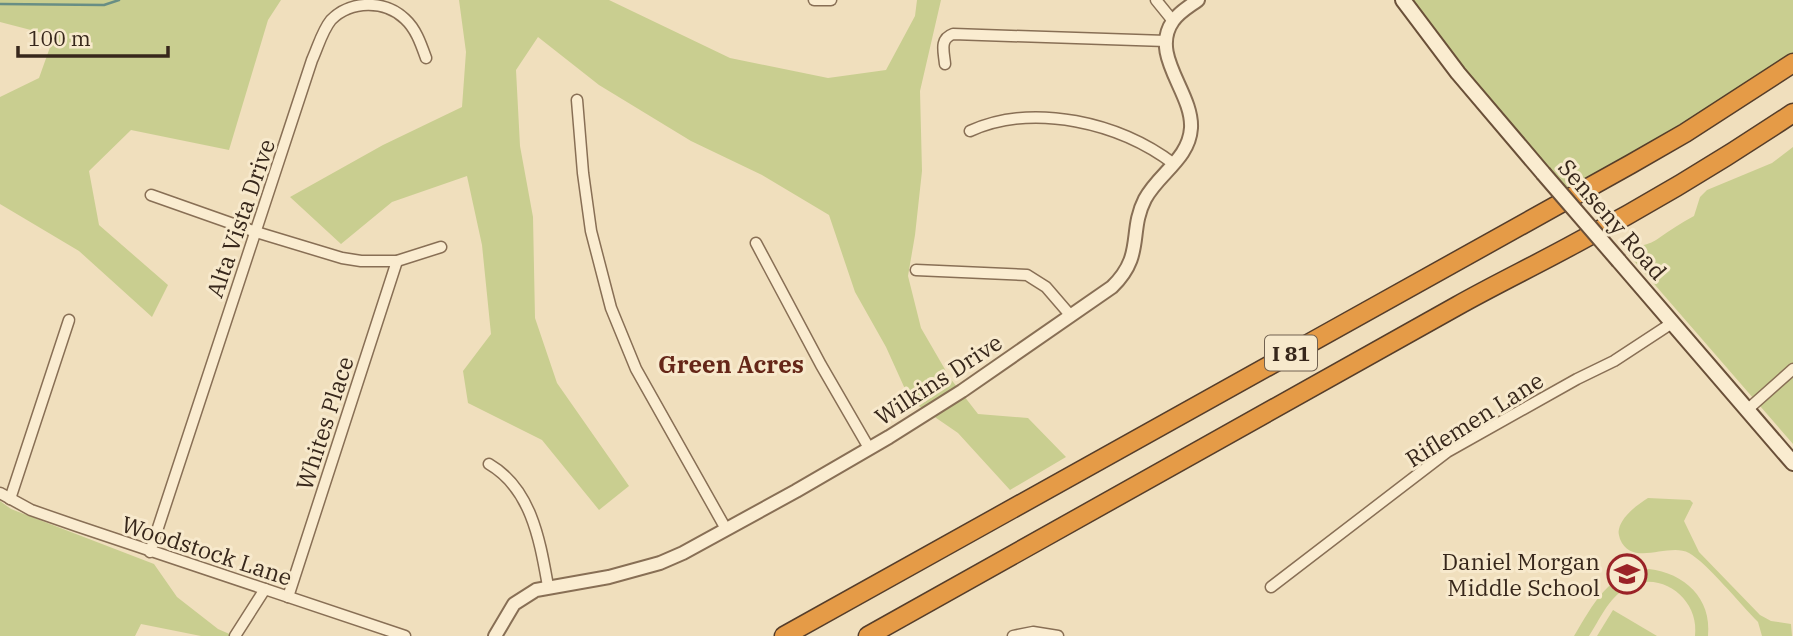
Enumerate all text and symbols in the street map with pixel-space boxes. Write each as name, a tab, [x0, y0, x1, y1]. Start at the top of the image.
scale bar	[18, 14, 168, 58]
text: 100 m	[28, 24, 91, 52]
street label: Alta Vista Drive	[199, 135, 281, 301]
street label: Senseny Road	[1552, 152, 1674, 286]
street label: Wilkins Drive	[869, 327, 1007, 431]
road number: I 81	[1265, 336, 1317, 370]
district label: Green Acres	[658, 348, 804, 380]
street label: Whites Place	[288, 352, 360, 494]
street label: Riflemen Lane	[1399, 365, 1549, 473]
street label: Woodstock Lane	[118, 508, 296, 592]
place label: Daniel Morgan Middle School	[1442, 546, 1600, 602]
school or university icon: Daniel Morgan Middle School	[1606, 553, 1648, 595]

